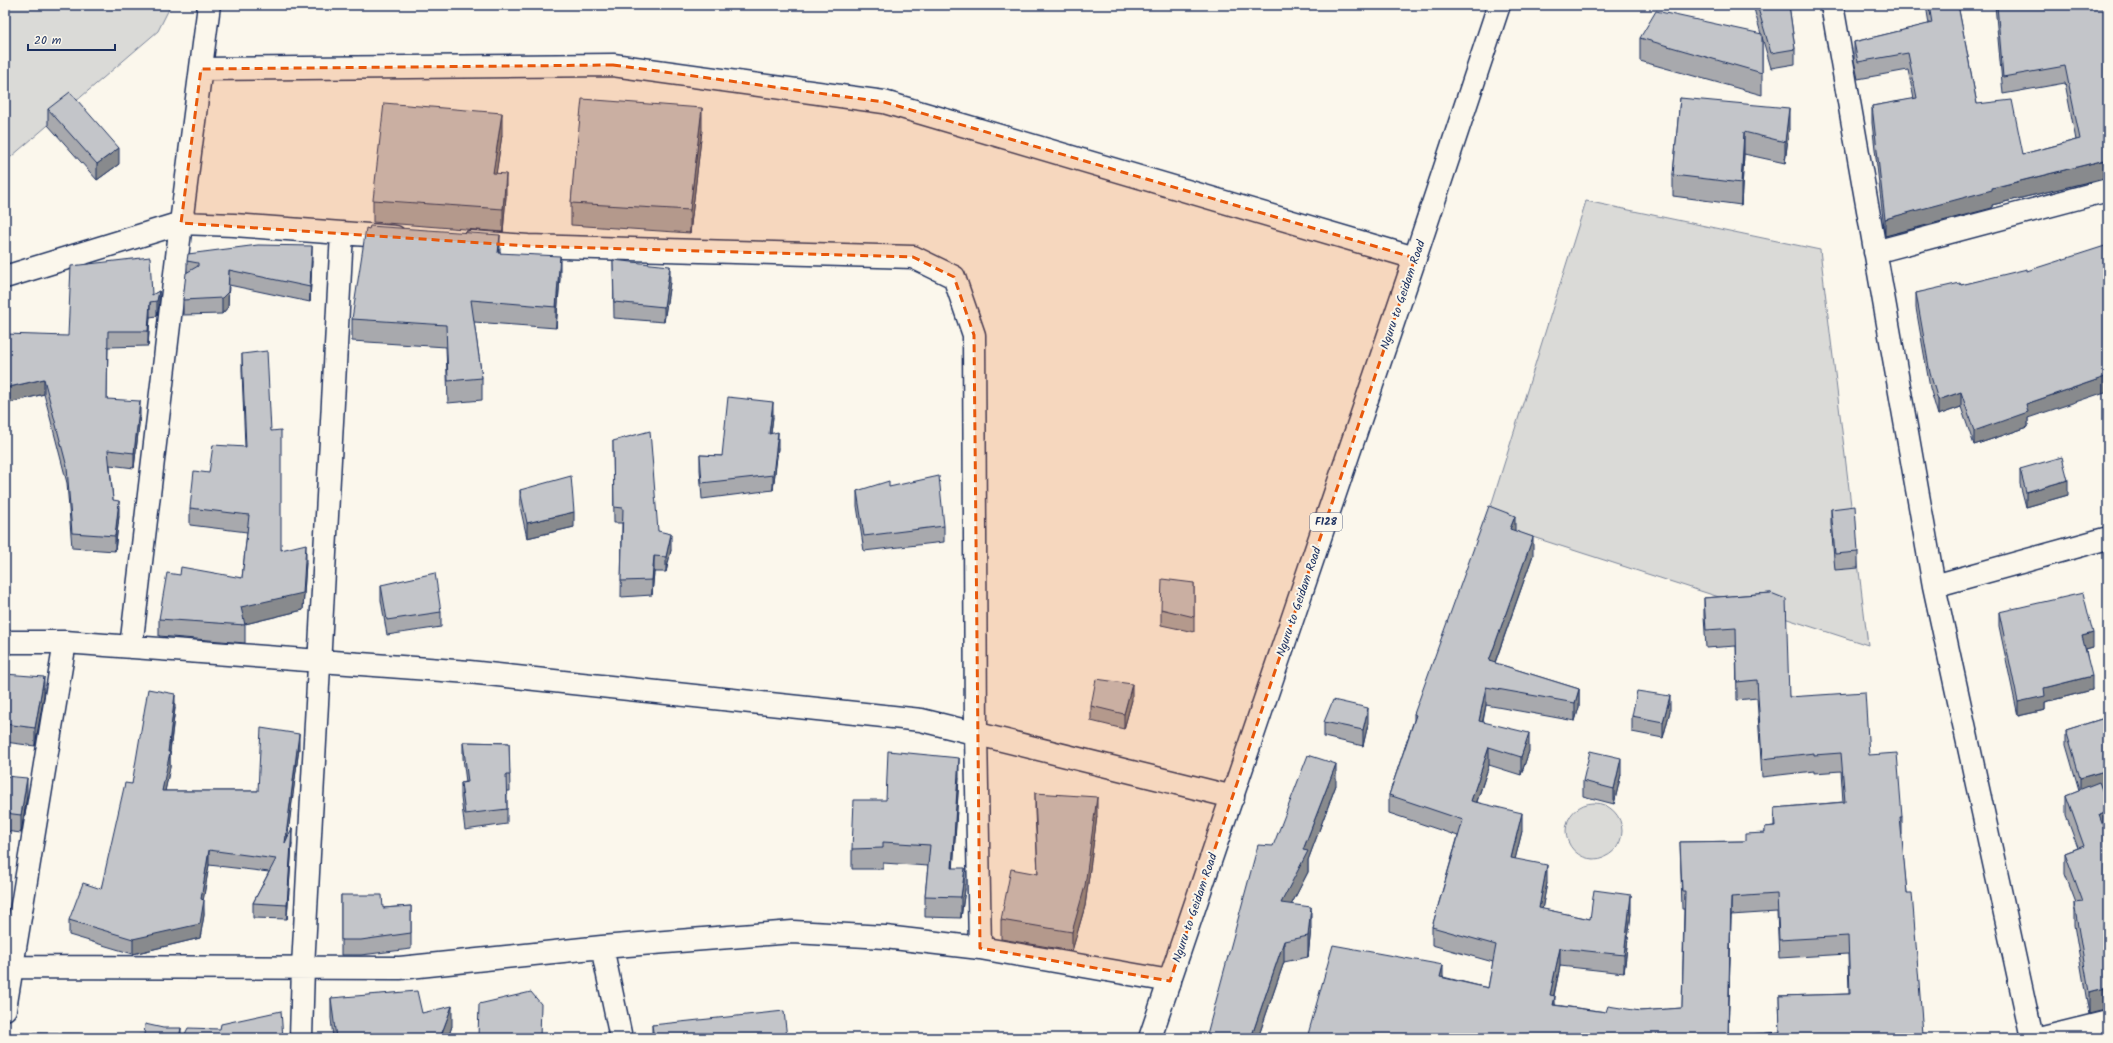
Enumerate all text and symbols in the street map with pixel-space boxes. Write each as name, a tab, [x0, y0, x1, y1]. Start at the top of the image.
scale bar	[28, 26, 115, 52]
text: 20 m	[34, 31, 62, 50]
street label: Nguru to Geidam Road	[1375, 237, 1431, 352]
road number: F128	[1310, 513, 1342, 531]
street label: Nguru to Geidam Road	[1271, 544, 1327, 659]
street label: Nguru to Geidam Road	[1167, 850, 1223, 965]

